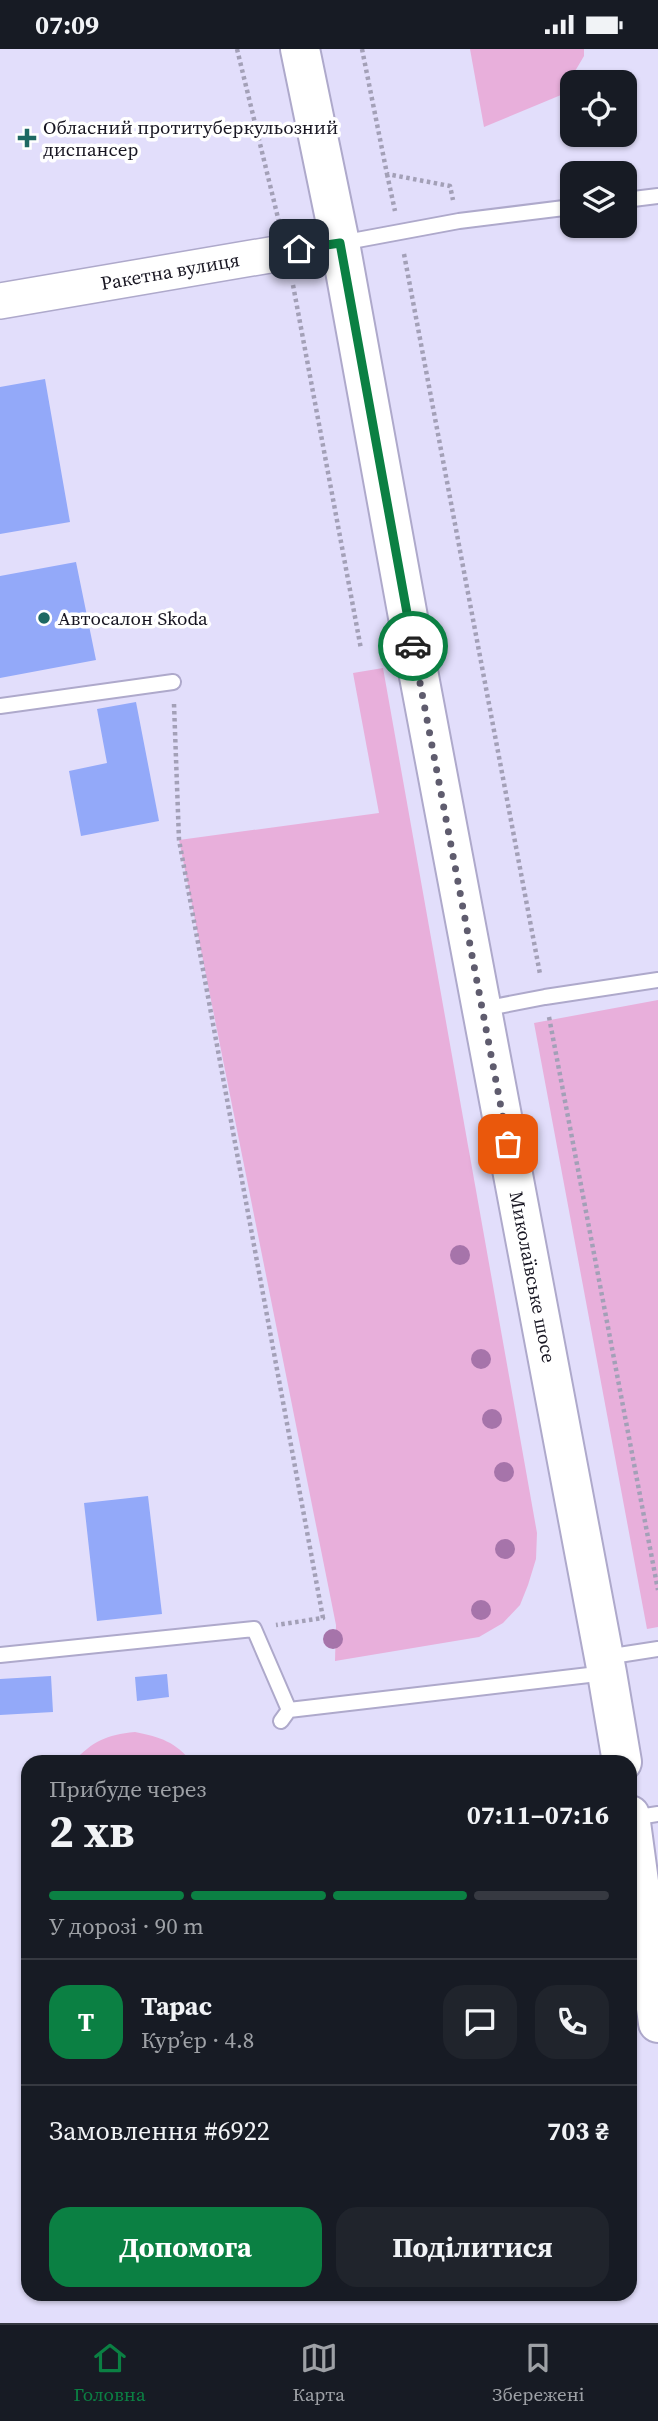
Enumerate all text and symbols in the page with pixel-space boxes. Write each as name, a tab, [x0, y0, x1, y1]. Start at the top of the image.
text: 07:09	[35, 7, 99, 43]
map controls	[560, 70, 637, 238]
button: locate	[560, 70, 637, 147]
place label: Обласний протитуберкульозний диспансер	[43, 114, 338, 162]
marker: Обласний протитуберкульозний диспансер	[17, 128, 37, 148]
button: layers	[560, 161, 637, 238]
pin	[269, 219, 329, 279]
icon: home	[280, 230, 318, 268]
street label: Ракетна вулиця	[99, 246, 241, 296]
place label: Автосалон Skoda	[58, 605, 208, 631]
marker: Автосалон Skoda	[36, 610, 52, 626]
courier	[378, 611, 448, 681]
icon: car	[394, 627, 432, 665]
pin	[478, 1114, 538, 1174]
icon: bag	[489, 1125, 527, 1163]
street label: Миколаївське шосе	[504, 1189, 562, 1365]
text: Прибуде через	[49, 1773, 206, 1805]
text: 07:11–07:16	[467, 1797, 609, 1833]
text: 2 хв	[49, 1799, 134, 1862]
text: У дорозі · 90 m	[49, 1910, 204, 1942]
button: chat	[443, 1985, 517, 2059]
button: phone	[535, 1985, 609, 2059]
text: Тарас	[141, 1988, 212, 2024]
text: Т	[78, 2004, 94, 2040]
text: Кур’єр · 4.8	[141, 2024, 254, 2056]
text: Замовлення #6922	[49, 2113, 270, 2149]
text: 703 ₴	[547, 2113, 609, 2149]
button: Допомога	[49, 2207, 322, 2287]
button: Поділитися	[336, 2207, 609, 2287]
tab: Головна	[73, 2339, 146, 2407]
tab: Карта	[293, 2339, 345, 2407]
tab: Збережені	[492, 2339, 584, 2407]

